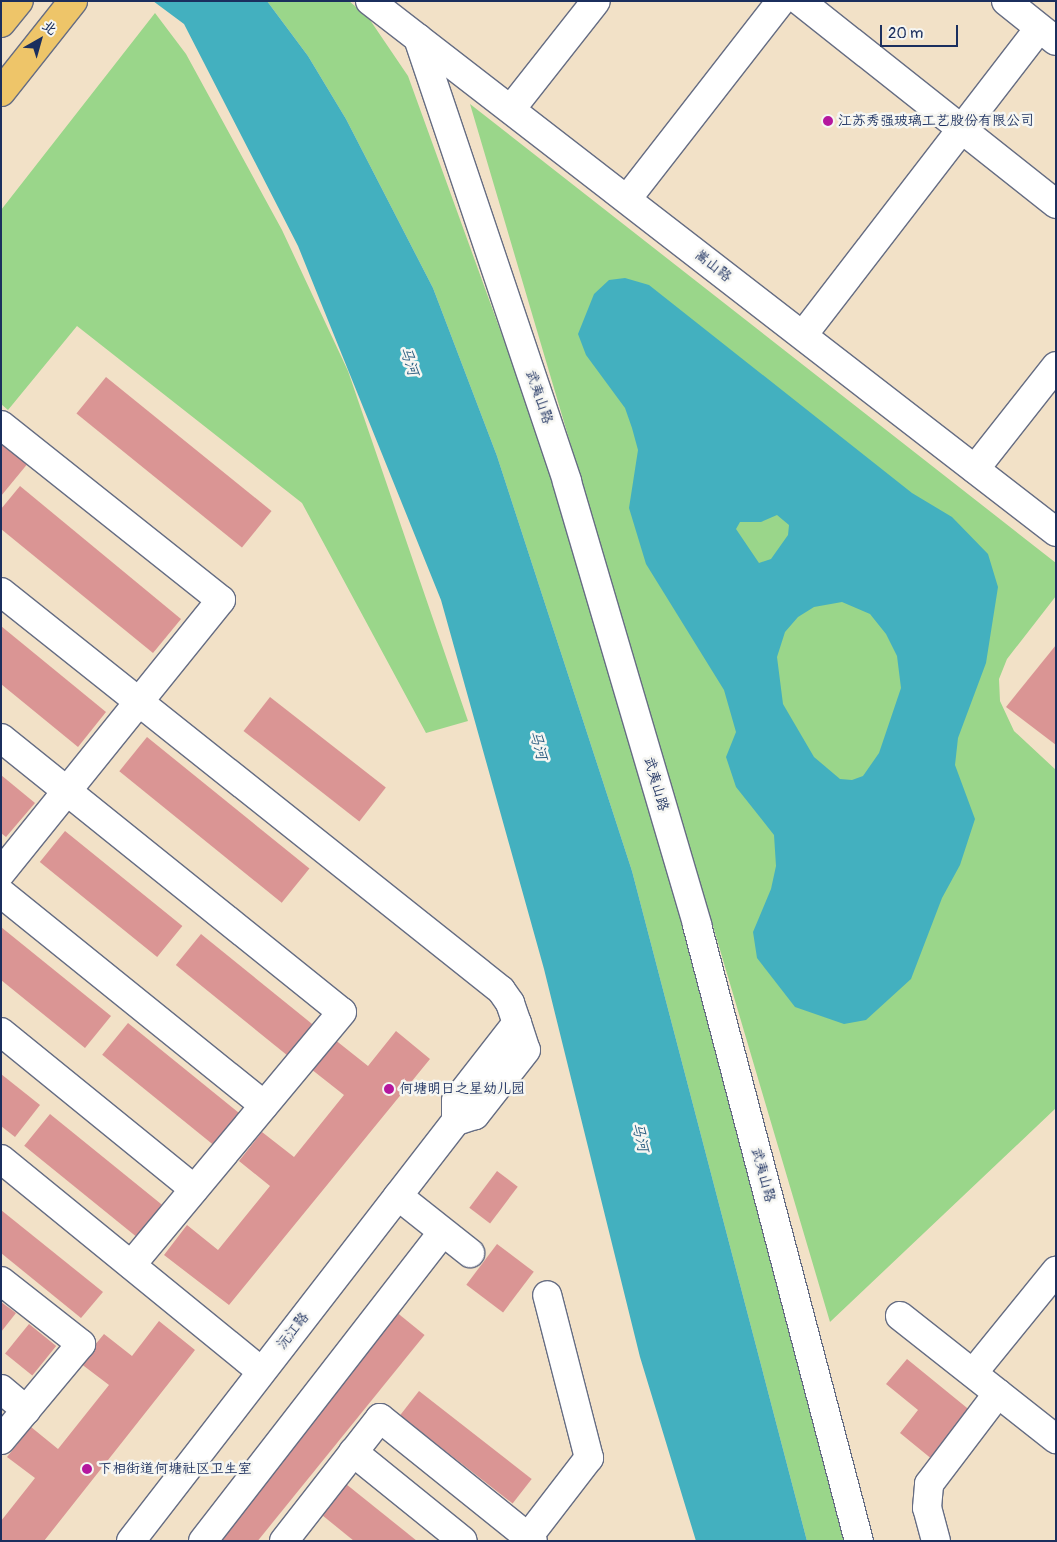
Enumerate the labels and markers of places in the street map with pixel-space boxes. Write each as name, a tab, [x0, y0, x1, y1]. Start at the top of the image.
place label: 江苏秀强玻璃工艺股份有限公司	[838, 113, 1034, 129]
marker: 江苏秀强玻璃工艺股份有限公司	[822, 115, 834, 127]
place label: 何塘明日之星幼儿园	[399, 1081, 525, 1097]
marker: 何塘明日之星幼儿园	[383, 1083, 395, 1095]
place label: 下相街道何塘社区卫生室	[98, 1461, 252, 1477]
marker: 下相街道何塘社区卫生室	[80, 1462, 94, 1476]

